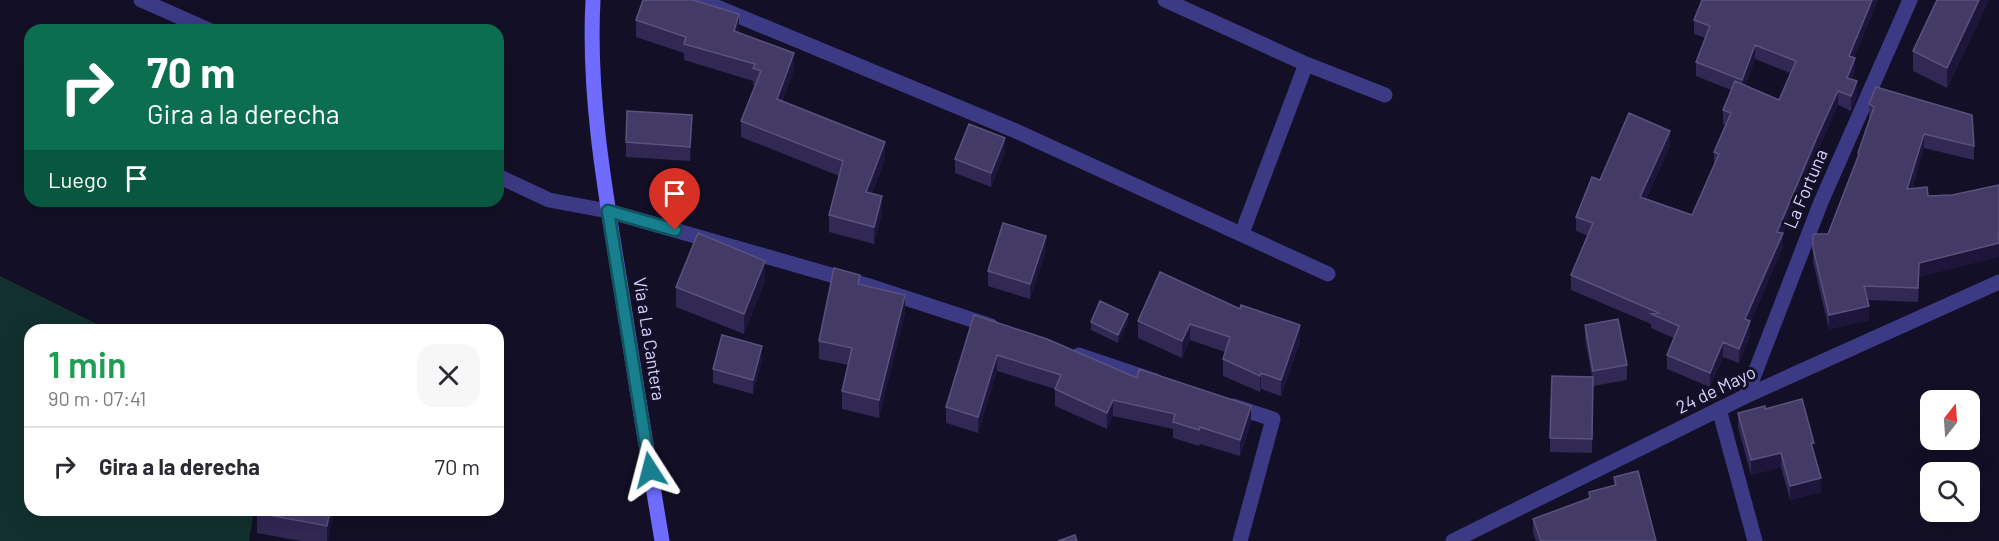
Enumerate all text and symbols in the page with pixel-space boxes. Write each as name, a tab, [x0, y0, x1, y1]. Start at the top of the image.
text: 70 m	[147, 46, 235, 96]
icon: right	[48, 48, 126, 126]
text: Gira a la derecha	[147, 97, 340, 129]
street label: La Fortuna	[1778, 146, 1832, 232]
icon: arrive	[120, 162, 153, 195]
text: Luego	[48, 166, 108, 192]
pin	[649, 168, 700, 230]
icon: arrive	[658, 177, 691, 210]
street label: Vía a La Cantera	[629, 276, 671, 402]
text: 1 min	[48, 342, 127, 385]
button: close	[417, 344, 480, 407]
street label: 24 de Mayo	[1672, 360, 1759, 418]
text: 90 m · 07:41	[48, 386, 146, 410]
north arrow	[1920, 390, 1980, 450]
map controls	[1920, 390, 1980, 522]
position arrow	[618, 438, 682, 502]
icon: right	[48, 450, 81, 483]
text: Gira a la derecha	[99, 453, 260, 479]
text: 70 m	[435, 453, 480, 479]
button: search	[1920, 462, 1980, 522]

